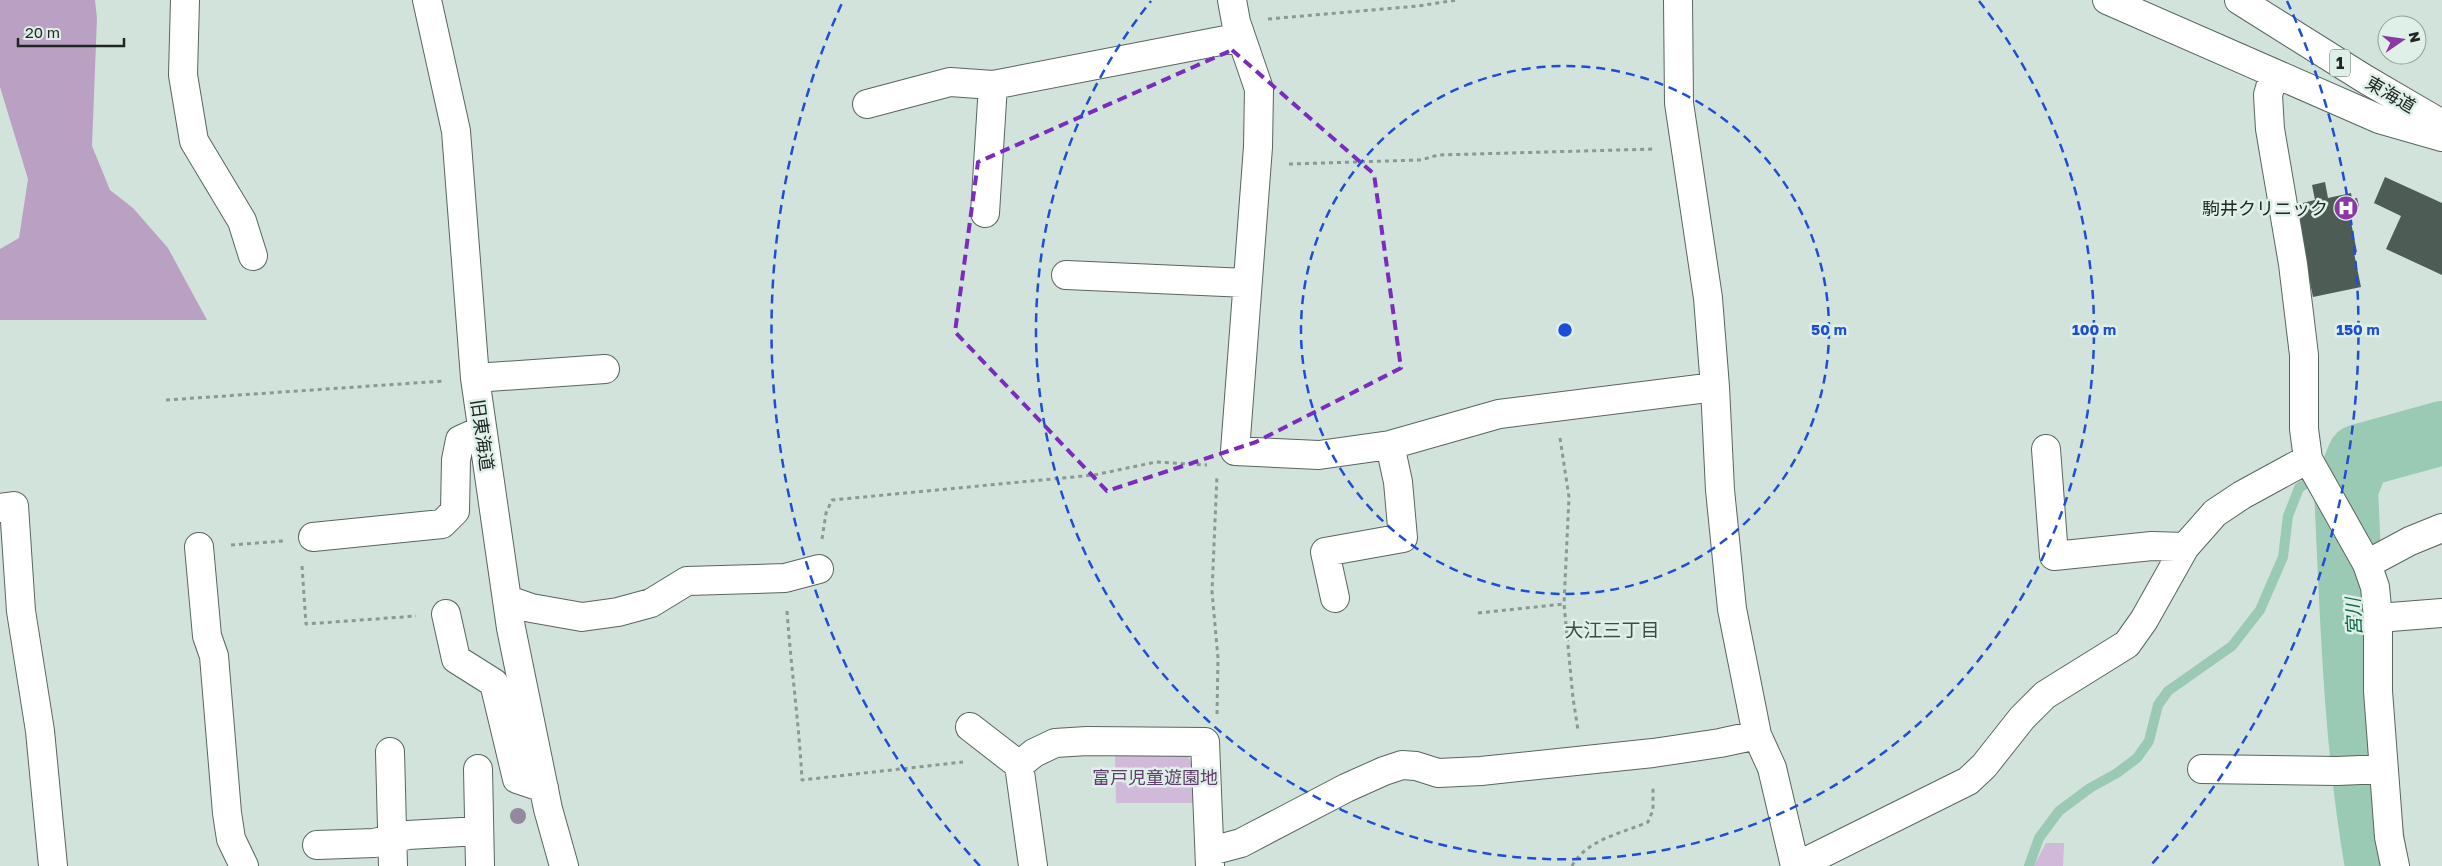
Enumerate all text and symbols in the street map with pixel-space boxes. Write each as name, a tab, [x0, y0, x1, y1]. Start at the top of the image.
scale bar	[18, 15, 124, 47]
north arrow	[2377, 15, 2427, 65]
text: 20 m	[25, 23, 60, 41]
text: N	[2406, 30, 2425, 44]
road number: 1	[2330, 49, 2350, 76]
street label: 東海道	[2362, 71, 2420, 117]
hospital icon: 駒井クリニック	[2333, 195, 2359, 221]
place label: 駒井クリニック	[2202, 197, 2328, 219]
text: 50 m	[1811, 320, 1847, 338]
text: 100 m	[2072, 320, 2116, 338]
text: 150 m	[2336, 320, 2380, 338]
centre of rings	[1556, 321, 1574, 339]
street label: 旧東海道	[467, 398, 499, 472]
water label: 宮川	[2340, 595, 2365, 637]
district label: 大江三丁目	[1564, 618, 1660, 641]
park label: 富戸児童遊園地	[1092, 766, 1218, 788]

